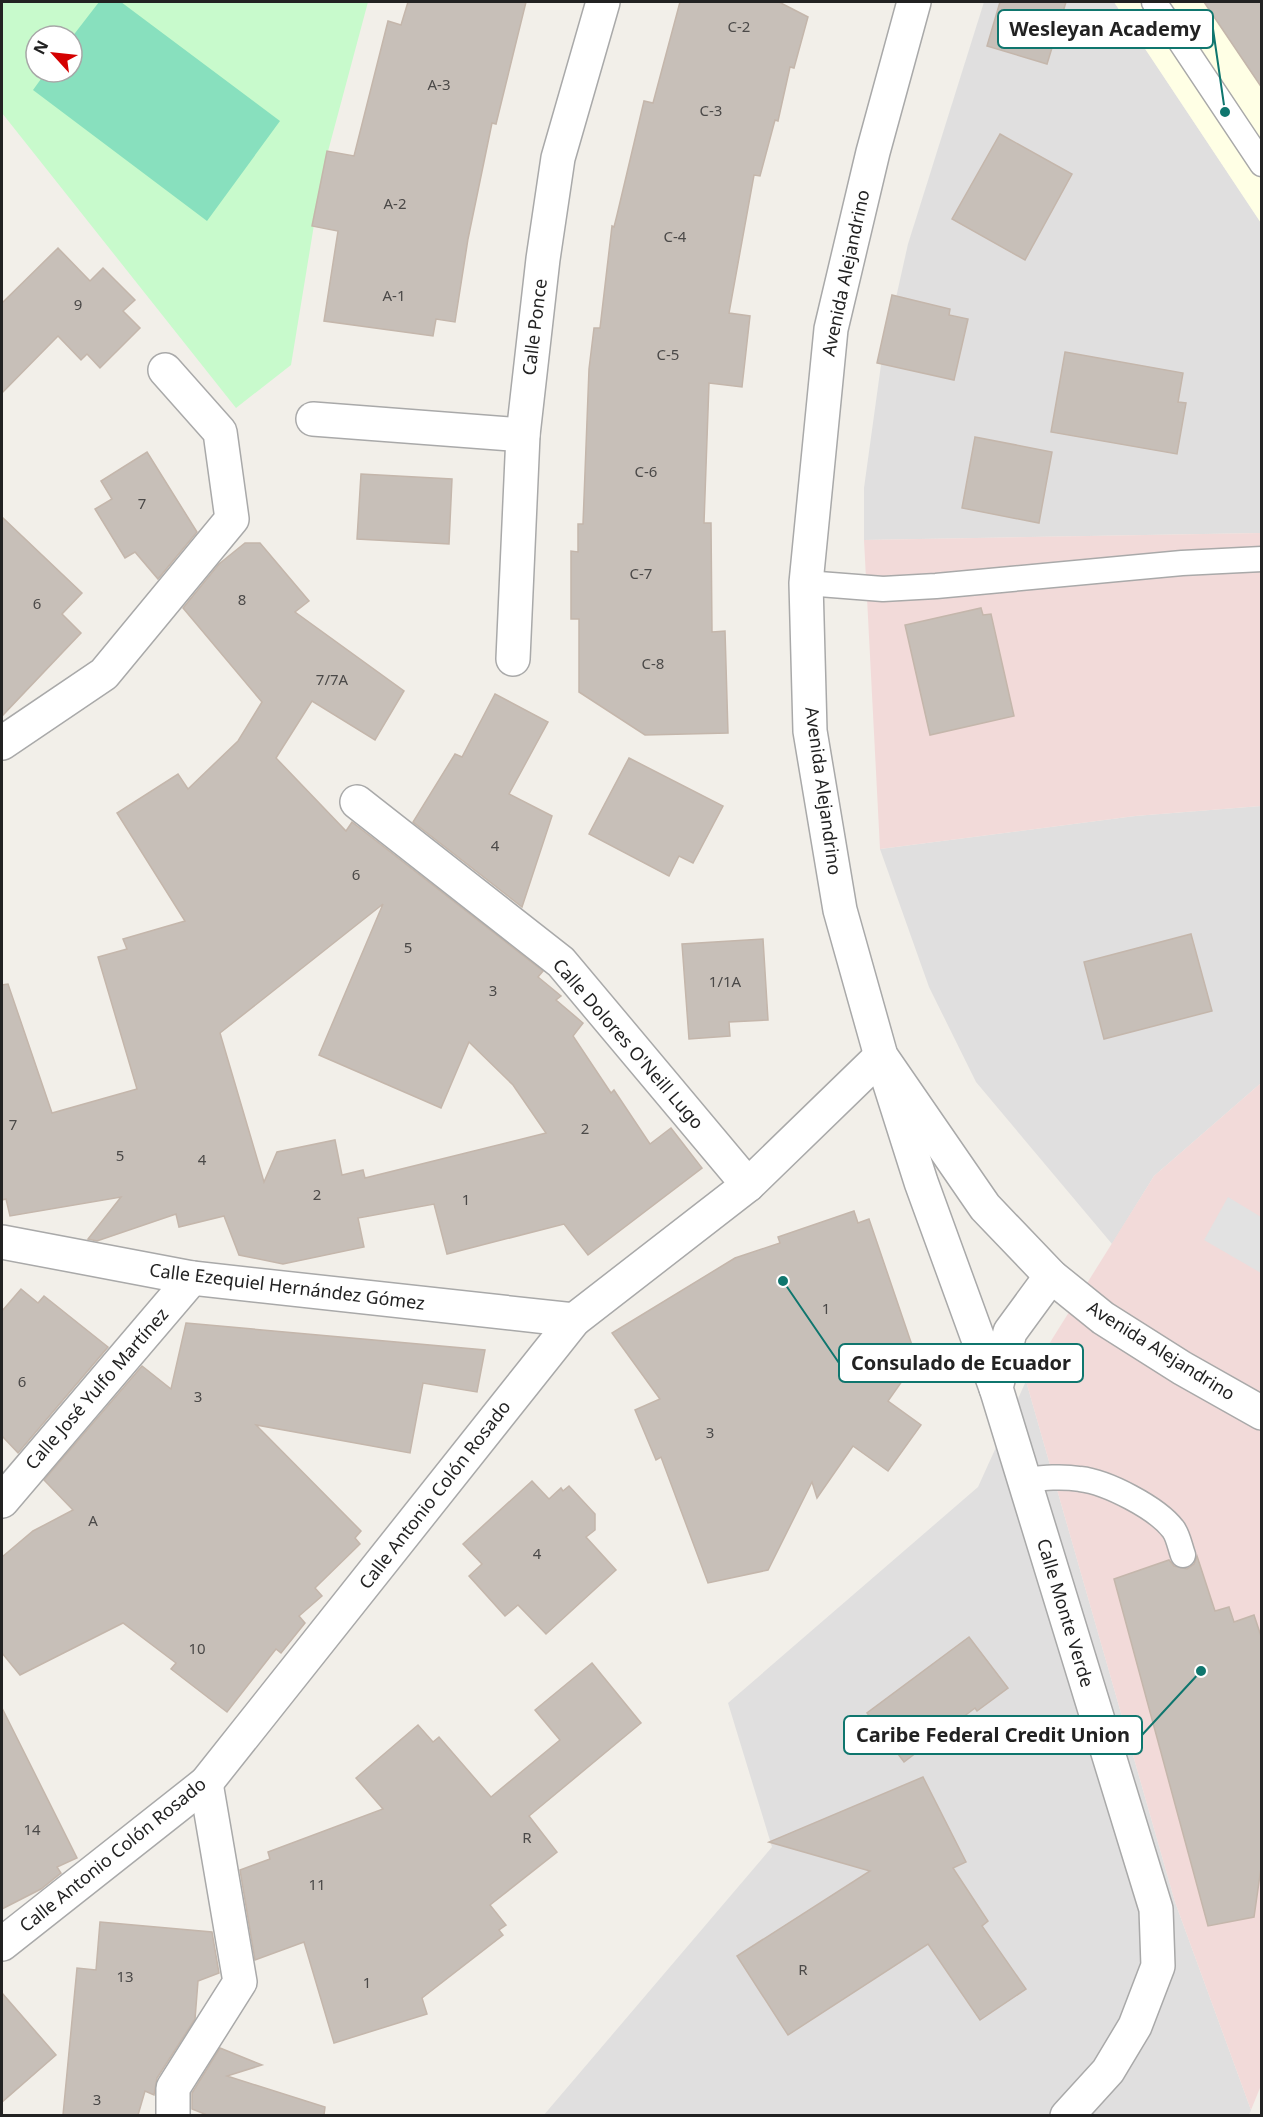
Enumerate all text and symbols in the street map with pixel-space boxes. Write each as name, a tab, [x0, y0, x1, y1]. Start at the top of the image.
callout: Wesleyan Academy	[998, 10, 1213, 48]
text: Wesleyan Academy	[1009, 15, 1201, 42]
house number: C-2	[728, 16, 750, 36]
north arrow	[24, 24, 84, 84]
text: N	[28, 36, 53, 58]
house number: A-3	[428, 74, 451, 94]
house number: C-3	[700, 100, 722, 120]
street label: Avenida Alejandrino	[816, 187, 874, 358]
house number: A-2	[384, 193, 407, 213]
house number: C-4	[664, 226, 687, 246]
street label: Calle Ponce	[516, 277, 552, 377]
house number: A-1	[383, 285, 406, 305]
house number: 9	[74, 294, 82, 314]
house number: C-5	[657, 344, 679, 364]
house number: C-6	[635, 461, 657, 481]
house number: 7	[138, 493, 146, 513]
house number: C-7	[630, 563, 652, 583]
house number: 8	[238, 589, 246, 609]
house number: 6	[33, 593, 41, 613]
house number: C-8	[642, 653, 664, 673]
house number: 7/7A	[316, 669, 349, 689]
street label: Avenida Alejandrino	[800, 705, 848, 877]
house number: 4	[491, 835, 500, 855]
house number: 6	[352, 864, 360, 884]
house number: 5	[404, 937, 412, 957]
street label: Calle Dolores O'Neill Lugo	[548, 953, 710, 1134]
house number: 1/1A	[709, 971, 742, 991]
house number: 3	[489, 980, 497, 1000]
house number: 7	[9, 1114, 17, 1134]
house number: 2	[581, 1118, 589, 1138]
house number: 5	[116, 1145, 124, 1165]
house number: 4	[198, 1149, 207, 1169]
house number: 2	[313, 1184, 321, 1204]
house number: 1	[462, 1189, 470, 1209]
street label: Calle Ezequiel Hernández Gómez	[148, 1257, 426, 1315]
street label: Avenida Alejandrino	[1083, 1295, 1240, 1405]
house number: 1	[822, 1298, 830, 1318]
street label: Calle José Yulfo Martínez	[19, 1303, 173, 1474]
callout: Consulado de Ecuador	[839, 1344, 1083, 1382]
text: Consulado de Ecuador	[851, 1349, 1071, 1376]
house number: 6	[18, 1371, 26, 1391]
house number: 3	[194, 1386, 202, 1406]
street label: Calle Antonio Colón Rosado	[353, 1395, 515, 1594]
house number: 3	[706, 1422, 714, 1442]
house number: A	[88, 1510, 98, 1530]
street label: Calle Monte Verde	[1032, 1535, 1100, 1690]
house number: 4	[533, 1543, 542, 1563]
house number: 10	[188, 1638, 206, 1658]
callout: Caribe Federal Credit Union	[844, 1716, 1142, 1754]
text: Caribe Federal Credit Union	[856, 1721, 1130, 1748]
street label: Calle Antonio Colón Rosado	[14, 1771, 211, 1937]
house number: 14	[23, 1819, 41, 1839]
house number: R	[522, 1827, 532, 1847]
house number: 11	[308, 1874, 326, 1894]
house number: R	[798, 1959, 808, 1979]
house number: 13	[116, 1966, 134, 1986]
house number: 1	[363, 1972, 371, 1992]
house number: 3	[93, 2089, 101, 2109]

